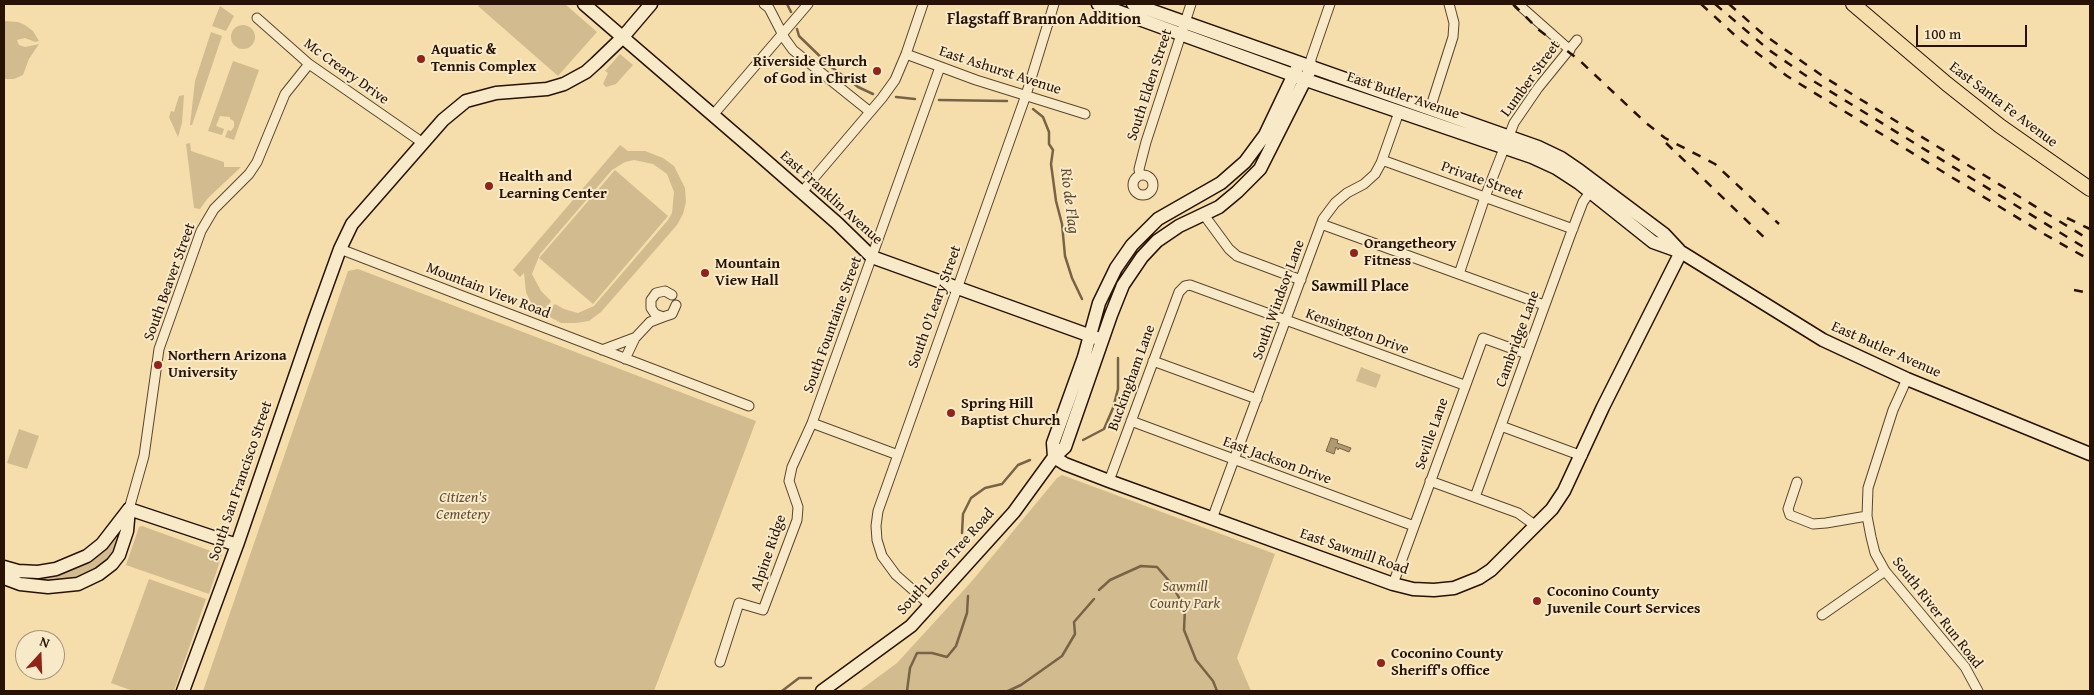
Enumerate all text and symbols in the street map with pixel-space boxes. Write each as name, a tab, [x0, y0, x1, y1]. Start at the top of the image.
district label: Flagstaff Brannon Addition	[947, 10, 1141, 30]
scale bar	[1919, 15, 2030, 47]
text: 100 m	[1924, 23, 1961, 44]
street label: South Elden Street	[1123, 27, 1177, 143]
street label: Mc Creary Drive	[300, 35, 392, 109]
street label: Lumber Street	[1497, 37, 1565, 121]
place label: Aquatic & Tennis Complex	[431, 41, 536, 76]
street label: East Ashurst Avenue	[937, 43, 1063, 99]
marker: Aquatic & Tennis Complex	[415, 53, 427, 65]
place label: Riverside Church of God in Christ	[753, 53, 867, 88]
street label: East Santa Fe Avenue	[1945, 58, 2061, 152]
marker: Riverside Church of God in Christ	[871, 65, 883, 77]
street label: East Butler Avenue	[1344, 68, 1462, 124]
street label: East Franklin Avenue	[776, 147, 886, 249]
street label: Private Street	[1438, 158, 1526, 204]
water label: Rio de Flag	[1055, 167, 1083, 235]
place label: Health and Learning Center	[499, 168, 607, 203]
marker: Health and Learning Center	[483, 180, 495, 192]
street label: South Beaver Street	[140, 221, 200, 343]
place label: Orangetheory Fitness	[1364, 235, 1456, 270]
street label: South Windsor Lane	[1249, 238, 1309, 362]
street label: South O'Leary Street	[904, 243, 966, 371]
marker: Orangetheory Fitness	[1348, 247, 1360, 259]
street label: South Fountaine Street	[800, 254, 866, 396]
place label: Mountain View Hall	[715, 255, 780, 290]
street label: Mountain View Road	[424, 259, 552, 323]
marker: Mountain View Hall	[699, 267, 711, 279]
district label: Sawmill Place	[1311, 277, 1409, 297]
street label: Cambridge Lane	[1492, 288, 1544, 390]
street label: Kensington Drive	[1303, 305, 1411, 359]
street label: East Butler Avenue	[1828, 318, 1944, 382]
street label: Buckingham Lane	[1104, 322, 1160, 434]
place label: Northern Arizona University	[168, 347, 287, 382]
marker: Northern Arizona University	[152, 359, 164, 371]
place label: Spring Hill Baptist Church	[961, 395, 1060, 430]
street label: Seville Lane	[1411, 396, 1453, 472]
street label: South San Francisco Street	[205, 399, 277, 563]
marker: Spring Hill Baptist Church	[945, 407, 957, 419]
street label: East Jackson Drive	[1220, 433, 1334, 489]
park label: Citizen's Cemetery	[436, 489, 490, 524]
street label: South Lone Tree Road	[893, 505, 999, 619]
street label: Alpine Ridge	[748, 512, 790, 594]
street label: East Sawmill Road	[1297, 525, 1411, 579]
street label: South River Run Road	[1888, 554, 1986, 672]
park label: Sawmill County Park	[1150, 578, 1220, 613]
place label: Coconino County Juvenile Court Services	[1547, 583, 1700, 618]
marker: Coconino County Juvenile Court Services	[1531, 595, 1543, 607]
north arrow	[15, 630, 65, 680]
text: N	[37, 631, 53, 653]
place label: Coconino County Sheriff's Office	[1391, 645, 1503, 680]
marker: Coconino County Sheriff's Office	[1375, 657, 1387, 669]

